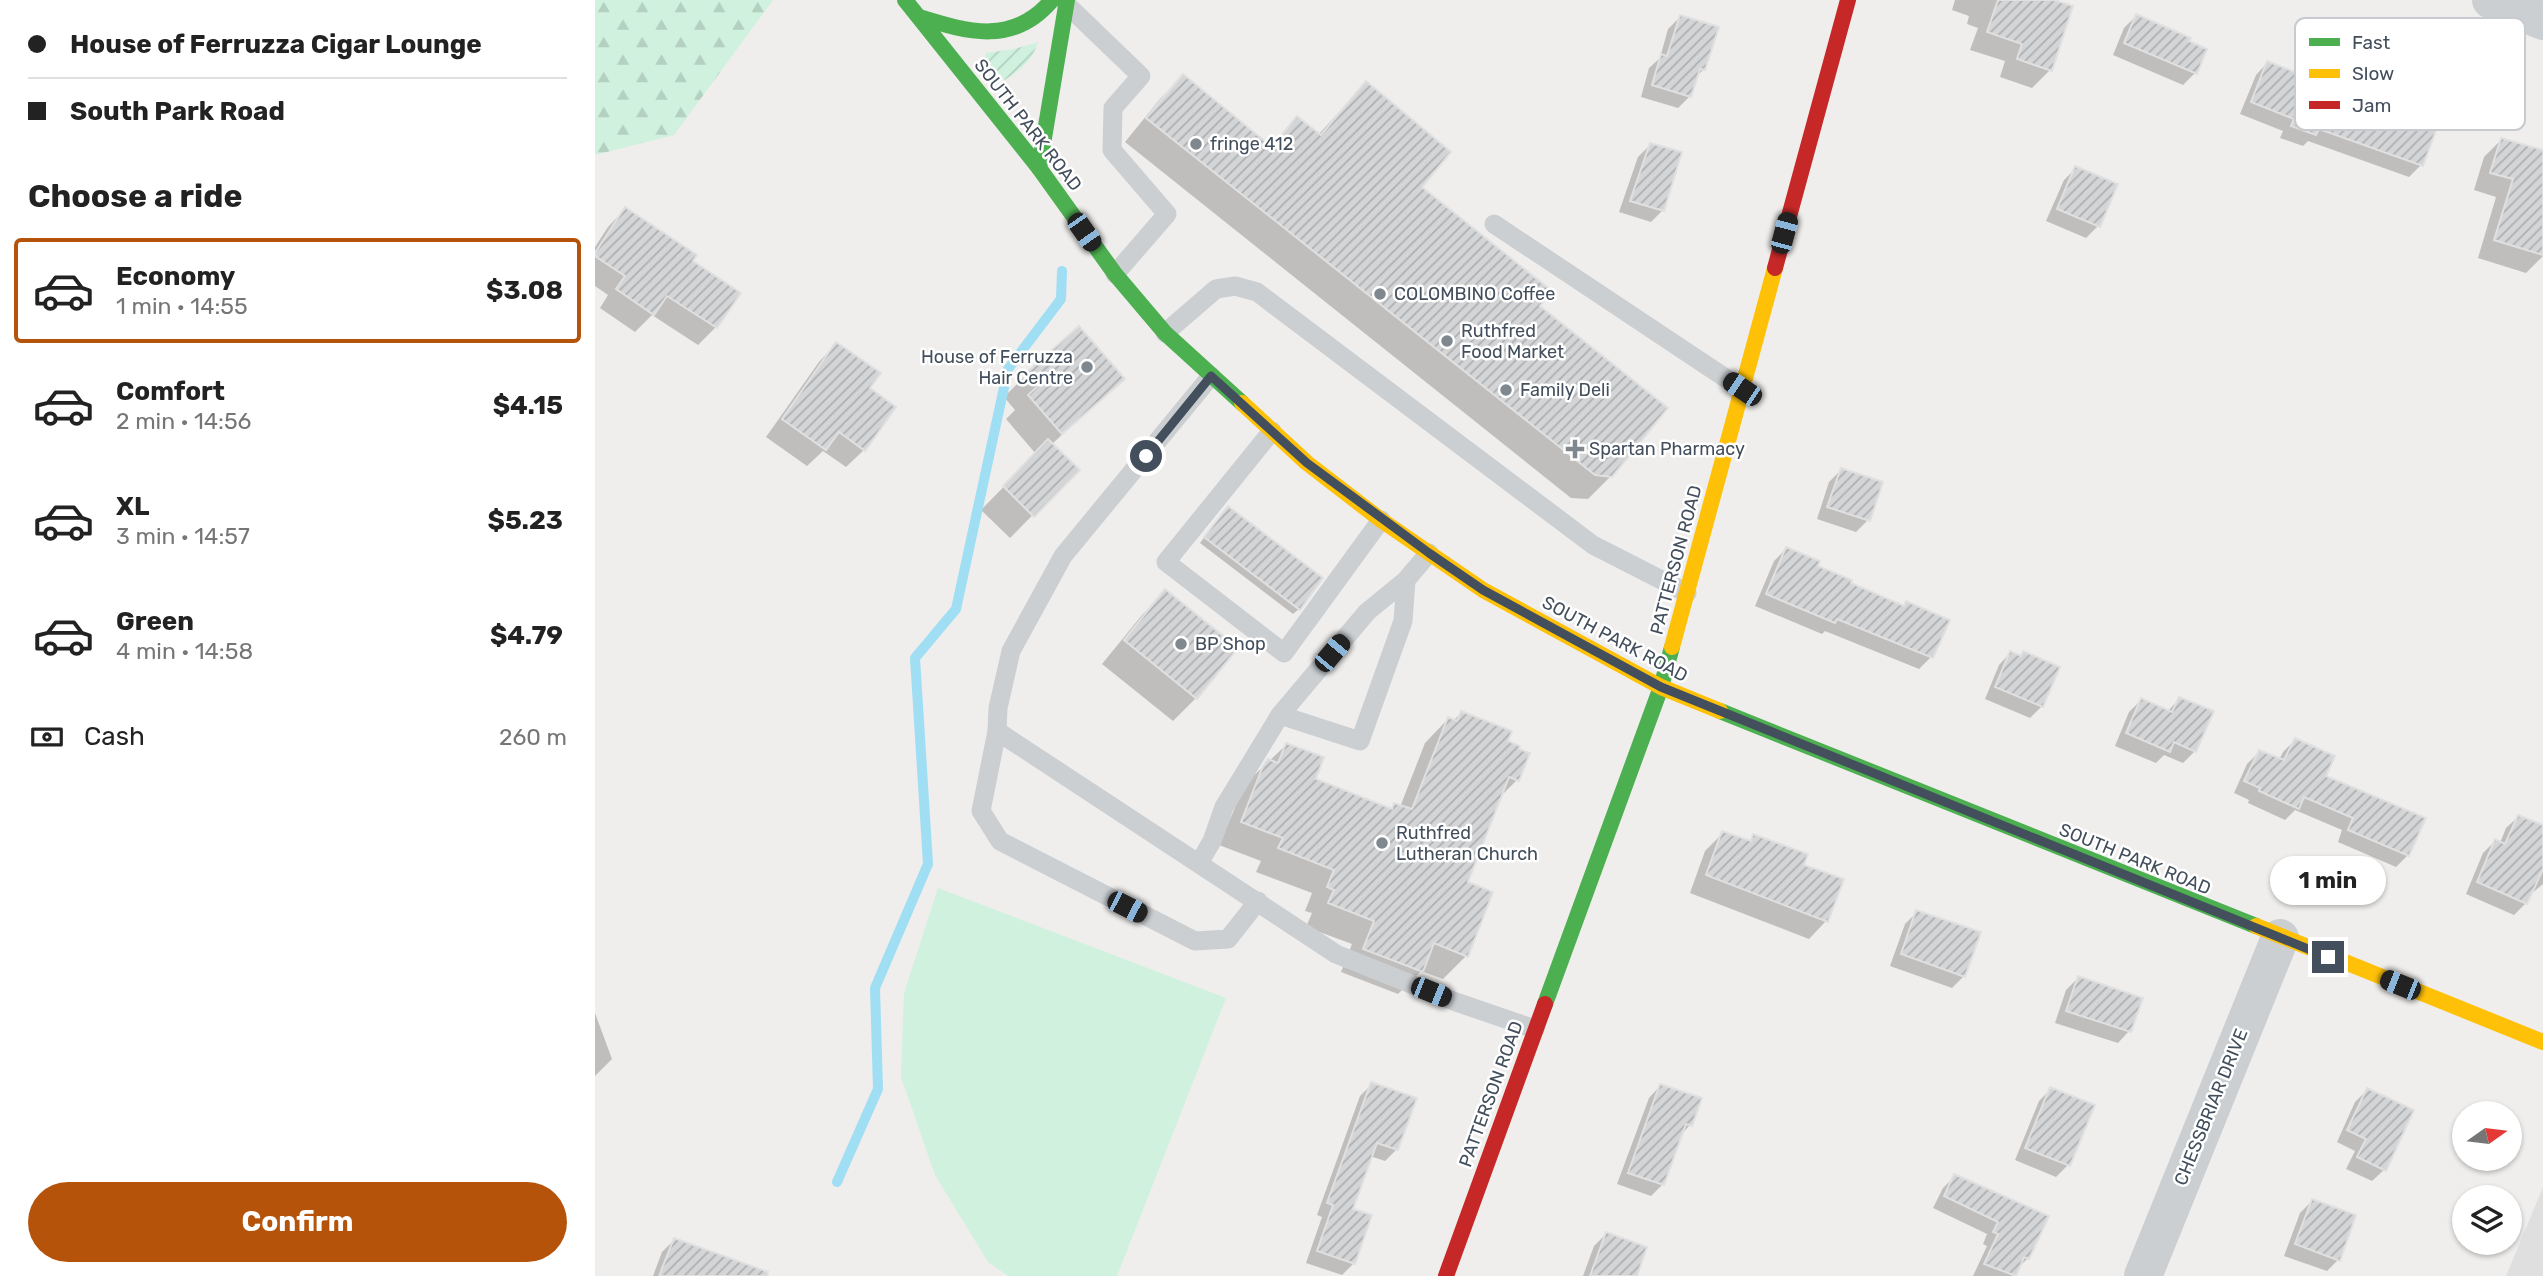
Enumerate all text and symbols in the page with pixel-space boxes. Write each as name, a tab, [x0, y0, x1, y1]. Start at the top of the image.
legend	[2295, 18, 2525, 130]
text: House of Ferruzza Cigar Lounge	[70, 29, 482, 60]
text: Fast	[2352, 31, 2391, 54]
street label: SOUTH PARK ROAD	[970, 55, 1086, 195]
text: Slow	[2352, 62, 2394, 85]
text: Jam	[2352, 94, 2391, 117]
text: South Park Road	[70, 96, 285, 127]
place label: fringe 412	[1210, 133, 1293, 155]
marker: fringe 412	[1188, 136, 1204, 152]
text: Choose a ride	[28, 177, 242, 215]
car	[1064, 209, 1105, 255]
car	[1769, 210, 1800, 256]
icon: car	[32, 259, 95, 322]
text: Economy	[116, 261, 235, 292]
text: $3.08	[486, 275, 563, 306]
place label: COLOMBINO Coffee	[1394, 283, 1555, 305]
marker: COLOMBINO Coffee	[1372, 286, 1388, 302]
text: 1 min · 14:55	[116, 292, 248, 320]
place label: Ruthfred Food Market	[1461, 320, 1564, 363]
marker: Ruthfred Food Market	[1439, 333, 1455, 349]
place label: House of Ferruzza Hair Centre	[921, 346, 1073, 389]
marker: House of Ferruzza Hair Centre	[1079, 359, 1095, 375]
car	[1719, 369, 1766, 409]
icon: car	[32, 374, 95, 437]
text: Comfort	[116, 376, 225, 407]
place label: Family Deli	[1520, 379, 1610, 401]
marker: Family Deli	[1498, 382, 1514, 398]
text: $4.15	[493, 390, 563, 421]
text: 2 min · 14:56	[116, 407, 252, 435]
place label: Spartan Pharmacy	[1589, 438, 1745, 460]
route start	[1130, 440, 1162, 472]
marker: Spartan Pharmacy	[1567, 441, 1583, 457]
street label: PATTERSON ROAD	[1645, 483, 1707, 637]
icon: car	[32, 489, 95, 552]
text: XL	[116, 491, 149, 522]
text: $5.23	[488, 505, 563, 536]
text: 3 min · 14:57	[116, 522, 250, 550]
street label: SOUTH PARK ROAD	[1538, 591, 1692, 687]
icon: car	[32, 604, 95, 667]
text: Green	[116, 606, 194, 637]
text: $4.79	[490, 620, 563, 651]
car	[1311, 630, 1354, 676]
place label: BP Shop	[1195, 633, 1266, 655]
marker: BP Shop	[1173, 636, 1189, 652]
text: 4 min · 14:58	[116, 637, 253, 665]
icon: cash	[28, 718, 66, 756]
text: Cash	[84, 721, 145, 752]
text: 260 m	[499, 723, 567, 751]
street label: SOUTH PARK ROAD	[2056, 819, 2214, 899]
place label: Ruthfred Lutheran Church	[1396, 822, 1538, 865]
marker: Ruthfred Lutheran Church	[1374, 835, 1390, 851]
callout: 1 min	[2270, 856, 2386, 904]
text: 1 min	[2299, 866, 2357, 894]
car	[1104, 888, 1151, 926]
route end	[2312, 941, 2344, 973]
car	[2377, 967, 2424, 1003]
car	[1408, 974, 1455, 1010]
street label: PATTERSON ROAD	[1454, 1018, 1528, 1170]
street label: CHESSBRIAR DRIVE	[2170, 1025, 2252, 1189]
north arrow	[2452, 1101, 2522, 1171]
map controls	[2452, 1101, 2522, 1255]
button: Confirm	[28, 1182, 567, 1262]
button: layers	[2452, 1185, 2522, 1255]

